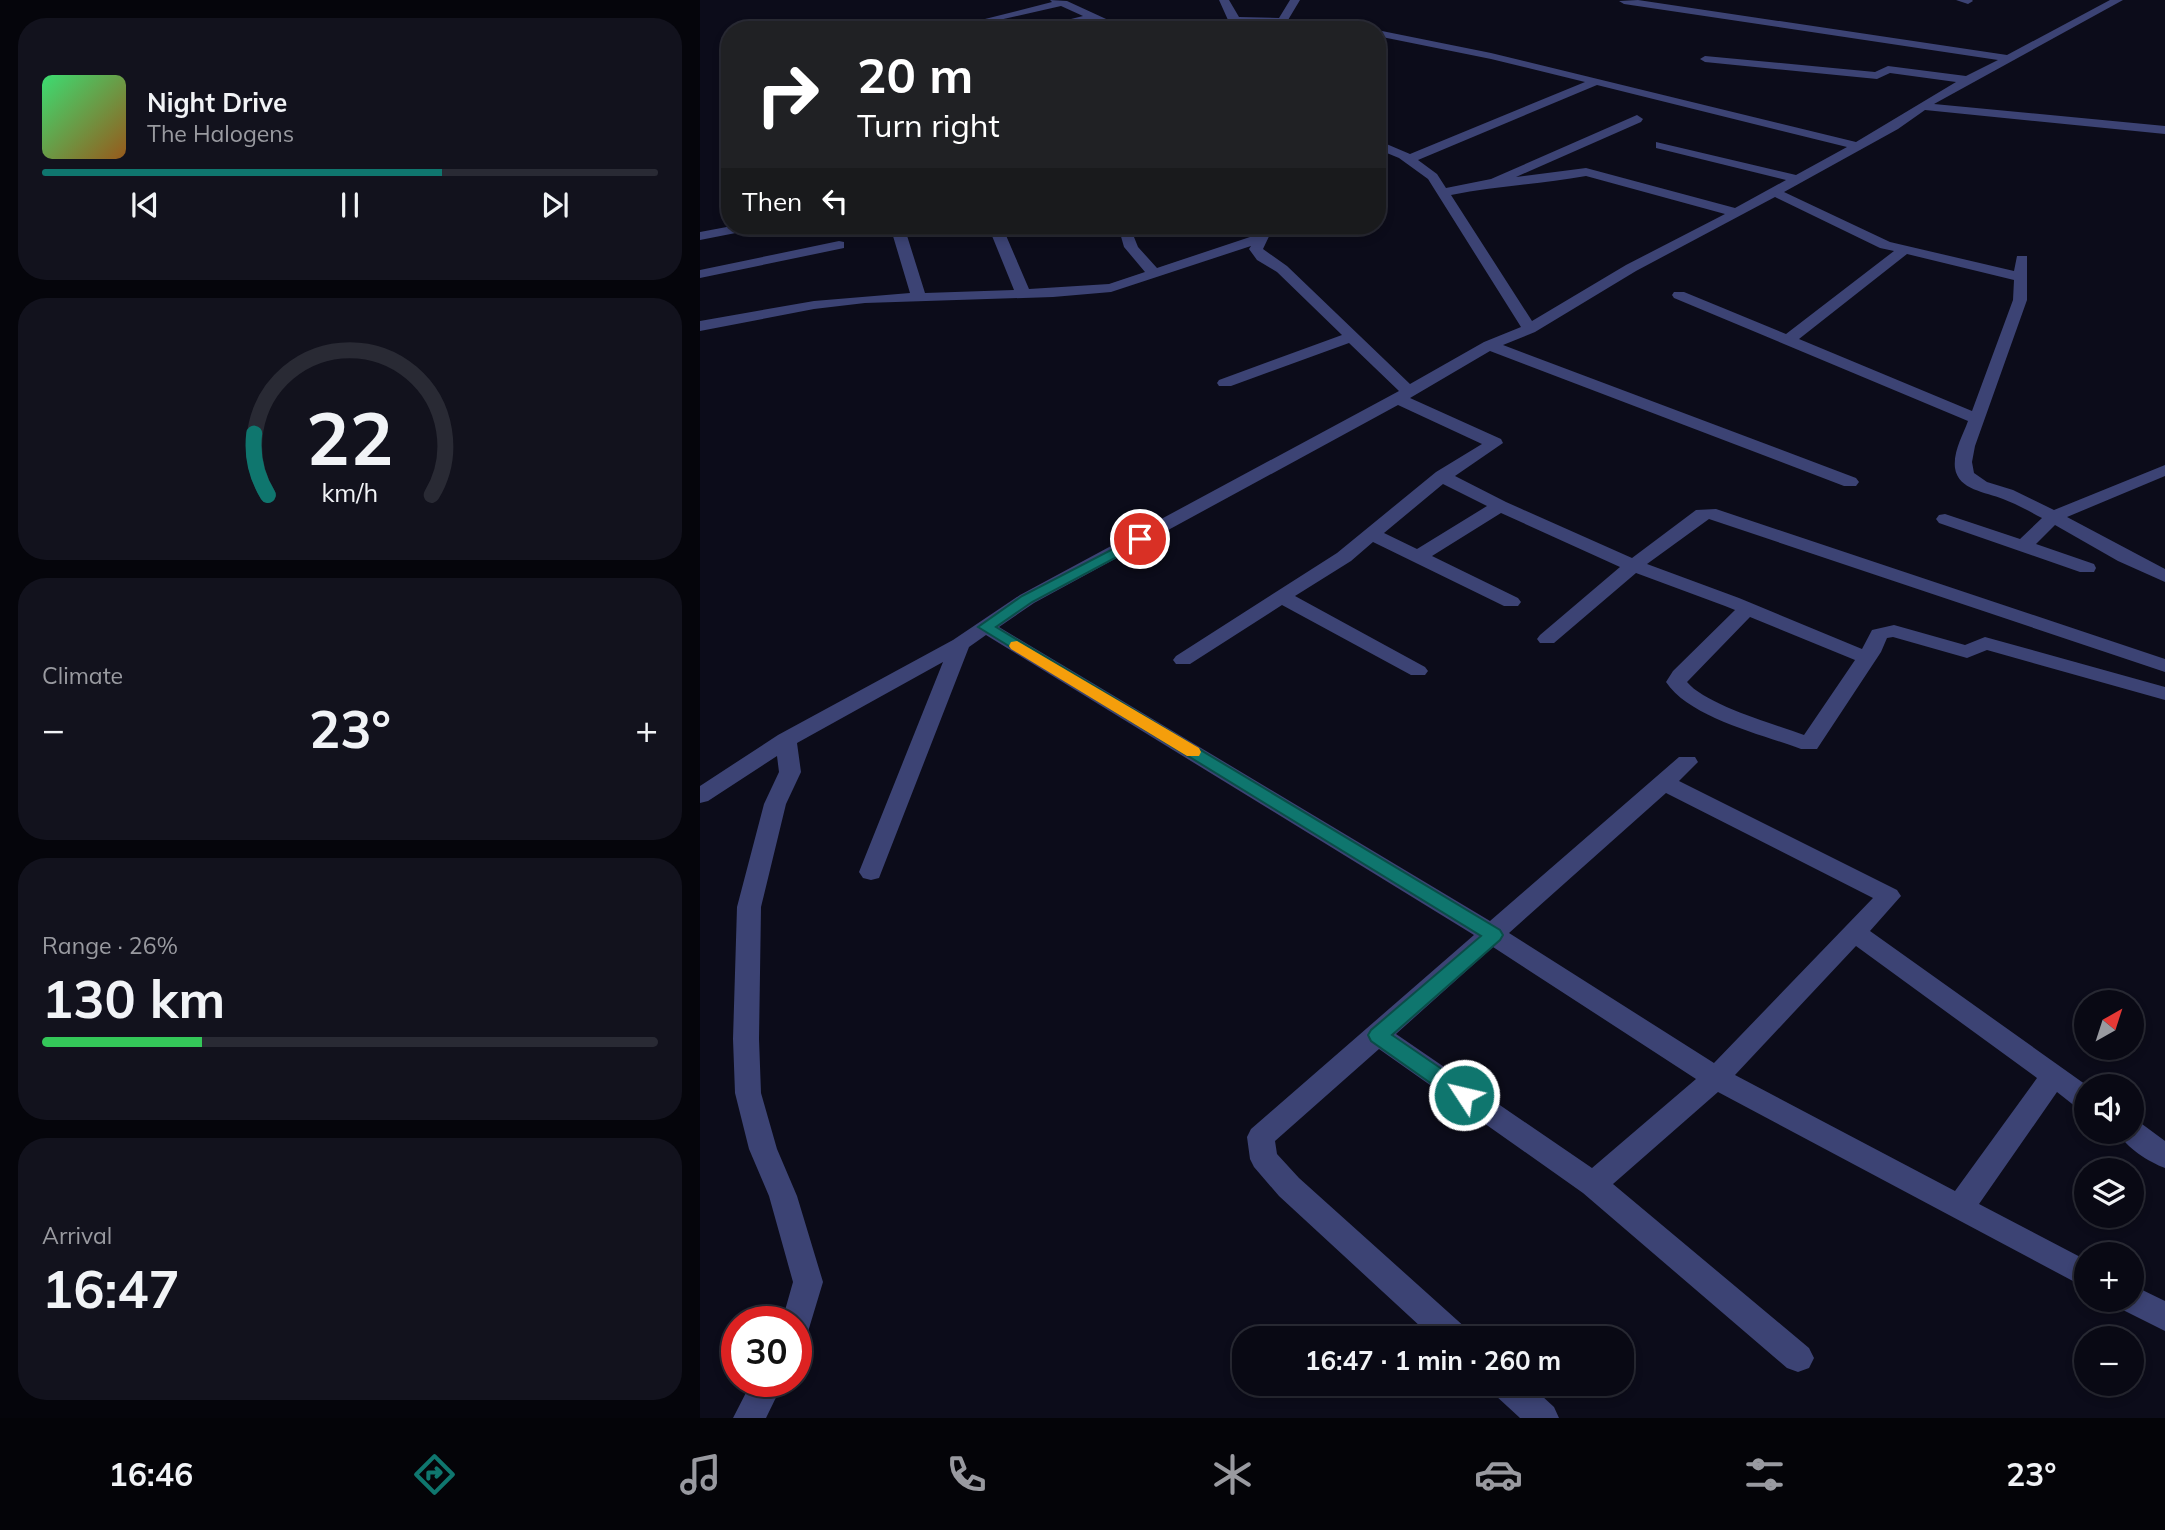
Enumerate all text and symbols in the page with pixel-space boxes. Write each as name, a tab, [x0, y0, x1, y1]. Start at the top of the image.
text: 20 m	[857, 44, 973, 105]
icon: right	[742, 49, 833, 140]
text: Night Drive	[147, 86, 287, 119]
text: Turn right	[857, 105, 1000, 145]
text: The Halogens	[147, 119, 294, 148]
icon: left	[816, 182, 854, 220]
text: Then	[742, 185, 802, 218]
icon: previous	[126, 186, 164, 224]
icon: pause	[331, 186, 369, 224]
icon: next	[536, 186, 574, 224]
text: 22	[306, 392, 394, 483]
text: km/h	[322, 477, 378, 508]
pin	[1110, 509, 1170, 569]
icon: arrive	[1121, 520, 1159, 558]
text: Climate	[42, 661, 123, 690]
text: 23°	[309, 696, 391, 761]
text: −	[42, 705, 65, 753]
text: +	[635, 705, 658, 753]
text: Range · 26%	[42, 931, 178, 960]
text: 130 km	[42, 966, 225, 1031]
north arrow	[2074, 990, 2144, 1060]
map controls	[2074, 990, 2144, 1396]
position arrow	[1427, 1058, 1501, 1132]
button: sound	[2074, 1074, 2144, 1144]
button: layers	[2074, 1158, 2144, 1228]
text: Arrival	[42, 1221, 112, 1250]
button: +	[2074, 1242, 2144, 1312]
text: 16:47	[42, 1256, 180, 1321]
speed limit sign: 30	[721, 1306, 812, 1397]
button: −	[2074, 1326, 2144, 1396]
text: 16:47 · 1 min · 260 m	[1305, 1344, 1561, 1377]
icon: directions	[410, 1450, 459, 1499]
icon: music	[676, 1450, 725, 1499]
icon: phone	[942, 1450, 991, 1499]
icon: climate	[1208, 1450, 1257, 1499]
icon: car	[1474, 1450, 1523, 1499]
icon: filters	[1740, 1450, 1789, 1499]
text: 16:46	[108, 1454, 193, 1494]
text: 23°	[2006, 1454, 2056, 1494]

